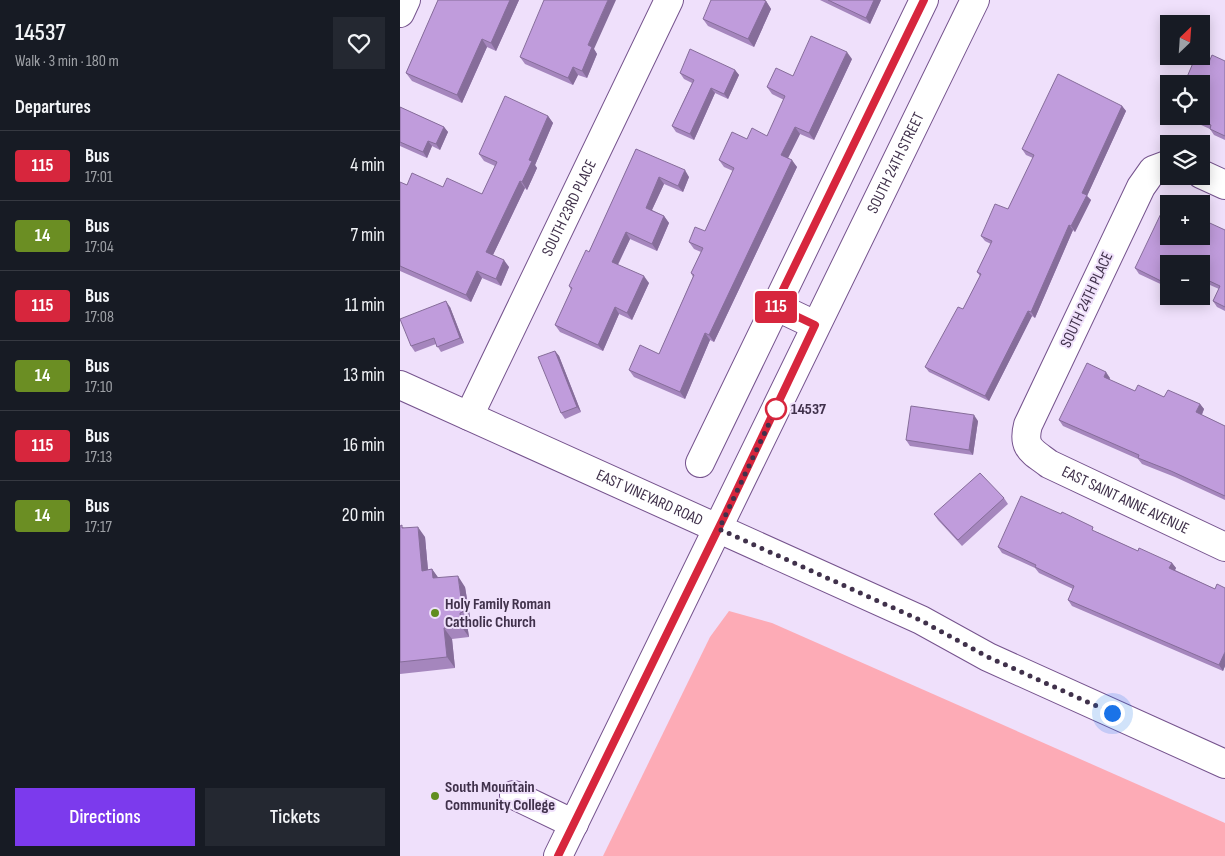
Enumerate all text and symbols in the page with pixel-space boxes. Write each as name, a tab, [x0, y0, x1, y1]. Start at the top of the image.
north arrow	[1160, 15, 1210, 65]
map controls	[1160, 15, 1210, 305]
button: heart	[333, 17, 385, 69]
text: 14537	[15, 18, 66, 47]
text: Walk · 3 min · 180 m	[15, 52, 119, 71]
button: locate	[1160, 75, 1210, 125]
text: Departures	[15, 96, 91, 119]
street label: SOUTH 24TH STREET	[863, 109, 928, 216]
button: layers	[1160, 135, 1210, 185]
text: Bus	[85, 145, 110, 168]
text: 4 min	[350, 154, 385, 177]
text: 115	[31, 155, 54, 176]
street label: SOUTH 23RD PLACE	[538, 156, 600, 259]
text: 17:01	[85, 168, 113, 187]
button: +	[1160, 195, 1210, 245]
text: Bus	[85, 215, 110, 238]
text: 7 min	[351, 224, 385, 247]
text: 14	[35, 225, 50, 246]
text: 17:04	[85, 238, 114, 257]
street label: SOUTH 24TH PLACE	[1057, 249, 1117, 351]
button: −	[1160, 255, 1210, 305]
text: Bus	[85, 285, 110, 308]
line badge: 115	[747, 291, 805, 323]
text: 11 min	[345, 294, 385, 317]
text: 115	[31, 295, 54, 316]
text: 115	[765, 296, 787, 317]
text: 17:08	[85, 308, 114, 327]
text: Bus	[85, 355, 110, 378]
text: 13 min	[344, 364, 385, 387]
text: 14	[35, 365, 50, 386]
text: 17:10	[85, 378, 113, 397]
marker: 14537	[765, 398, 787, 420]
place label: 14537	[791, 400, 826, 419]
text: Bus	[85, 425, 110, 448]
text: 16 min	[343, 434, 385, 457]
text: 115	[31, 435, 54, 456]
text: 17:13	[85, 448, 112, 467]
street label: EAST SAINT ANNE AVENUE	[1059, 462, 1192, 538]
street label: EAST VINEYARD ROAD	[594, 465, 706, 530]
text: Bus	[85, 495, 110, 518]
text: 20 min	[342, 504, 385, 527]
text: 14	[35, 505, 50, 526]
text: 17:17	[85, 518, 112, 537]
place label: Holy Family Roman Catholic Church	[445, 595, 551, 632]
marker: Holy Family Roman Catholic Church	[429, 607, 441, 619]
your location	[1100, 701, 1125, 726]
place label: South Mountain Community College	[445, 778, 555, 815]
button: Directions	[15, 788, 195, 846]
button: Tickets	[205, 788, 385, 846]
marker: South Mountain Community College	[429, 790, 441, 802]

